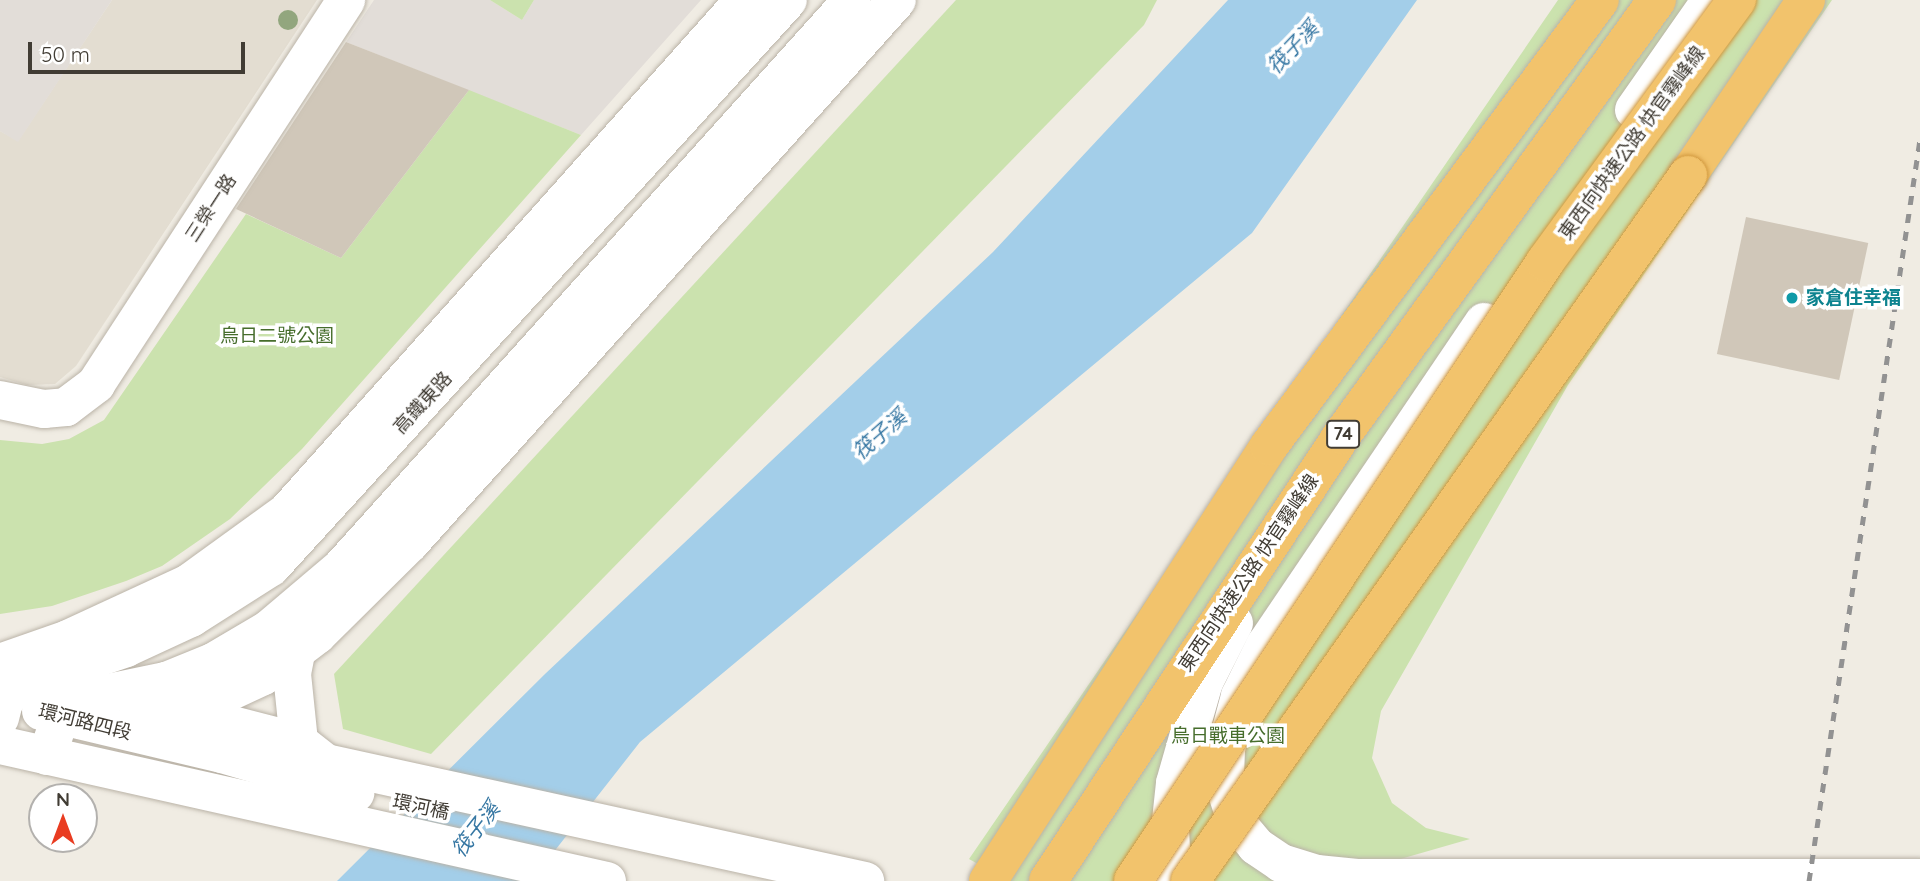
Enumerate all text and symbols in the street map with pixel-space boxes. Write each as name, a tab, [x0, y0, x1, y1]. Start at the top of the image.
water label: 筏子溪	[1261, 16, 1323, 78]
scale bar	[32, 28, 248, 72]
text: 50 m	[41, 41, 90, 67]
street label: 東西向快速公路 快官霧峰線	[1554, 42, 1710, 244]
street label: 三榮一路	[181, 170, 241, 246]
place label: 家倉住幸福	[1806, 287, 1901, 309]
marker: 家倉住幸福	[1784, 290, 1800, 306]
park label: 烏日二號公園	[220, 325, 334, 347]
street label: 高鐵東路	[389, 367, 457, 439]
water label: 筏子溪	[847, 404, 911, 464]
road number: 74	[1326, 420, 1360, 448]
street label: 東西向快速公路 快官霧峰線	[1174, 470, 1324, 676]
street label: 環河路四段	[36, 699, 134, 745]
park label: 烏日戰車公園	[1171, 725, 1285, 747]
north arrow	[28, 783, 98, 853]
text: N	[56, 787, 70, 811]
street label: 環河橋	[391, 790, 451, 824]
water label: 筏子溪	[446, 796, 504, 862]

